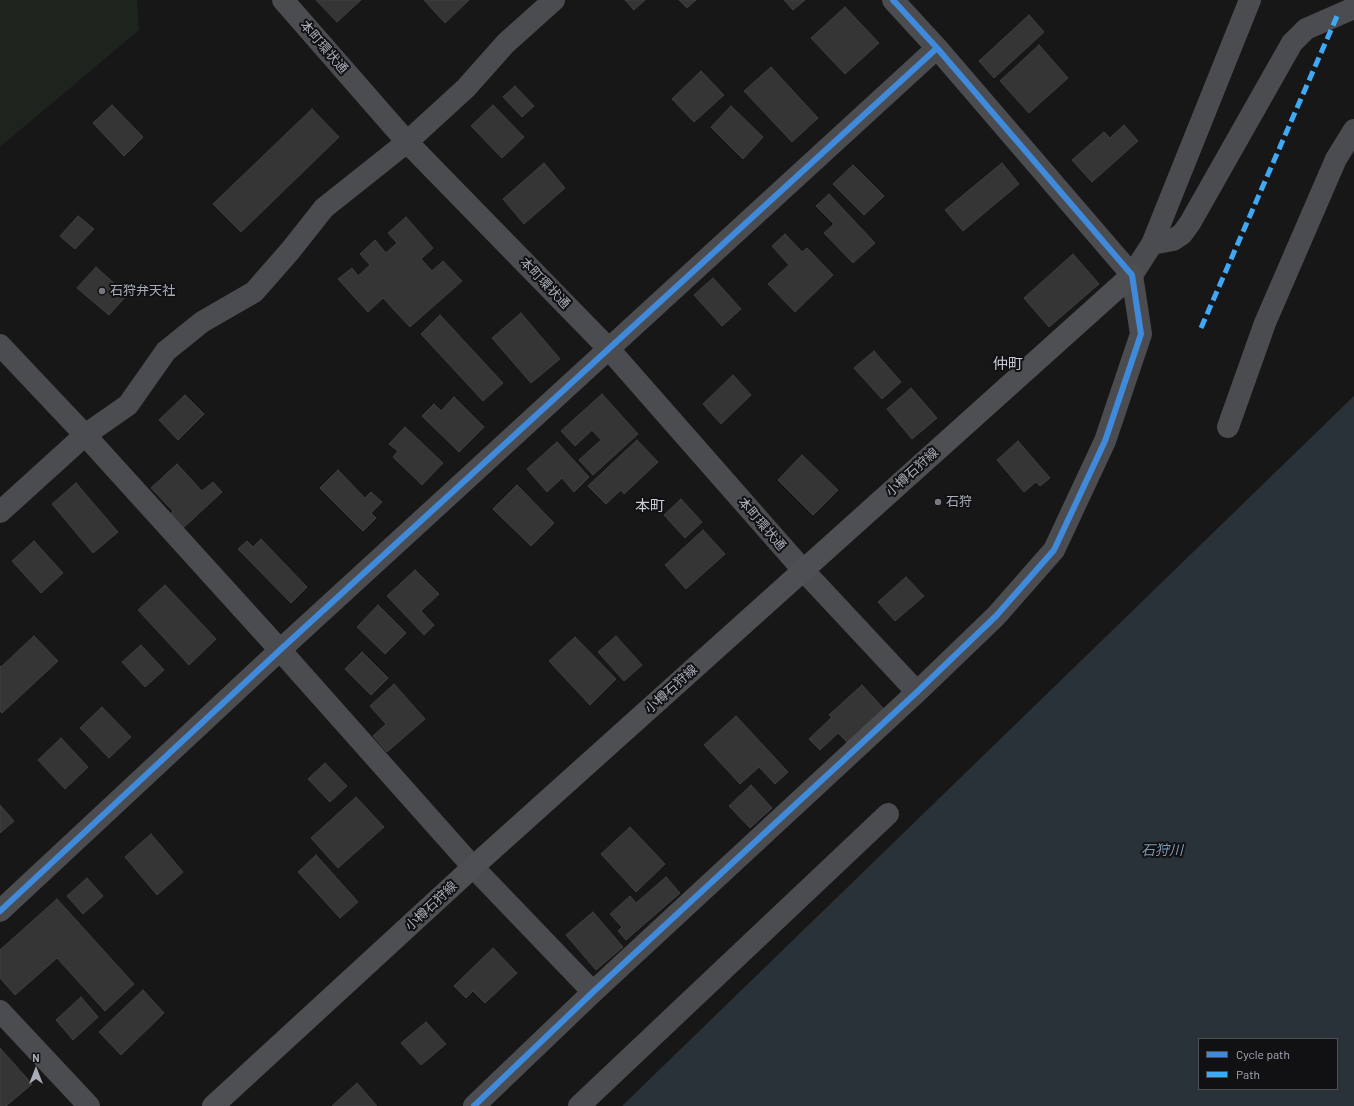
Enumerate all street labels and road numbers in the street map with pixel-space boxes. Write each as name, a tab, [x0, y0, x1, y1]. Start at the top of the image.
street label: 本町環状通	[297, 17, 351, 77]
street label: 本町環状通	[517, 254, 573, 312]
street label: 小樽石狩線	[883, 444, 941, 500]
street label: 本町環状通	[735, 494, 789, 554]
street label: 小樽石狩線	[642, 661, 700, 717]
street label: 小樽石狩線	[402, 878, 460, 934]

